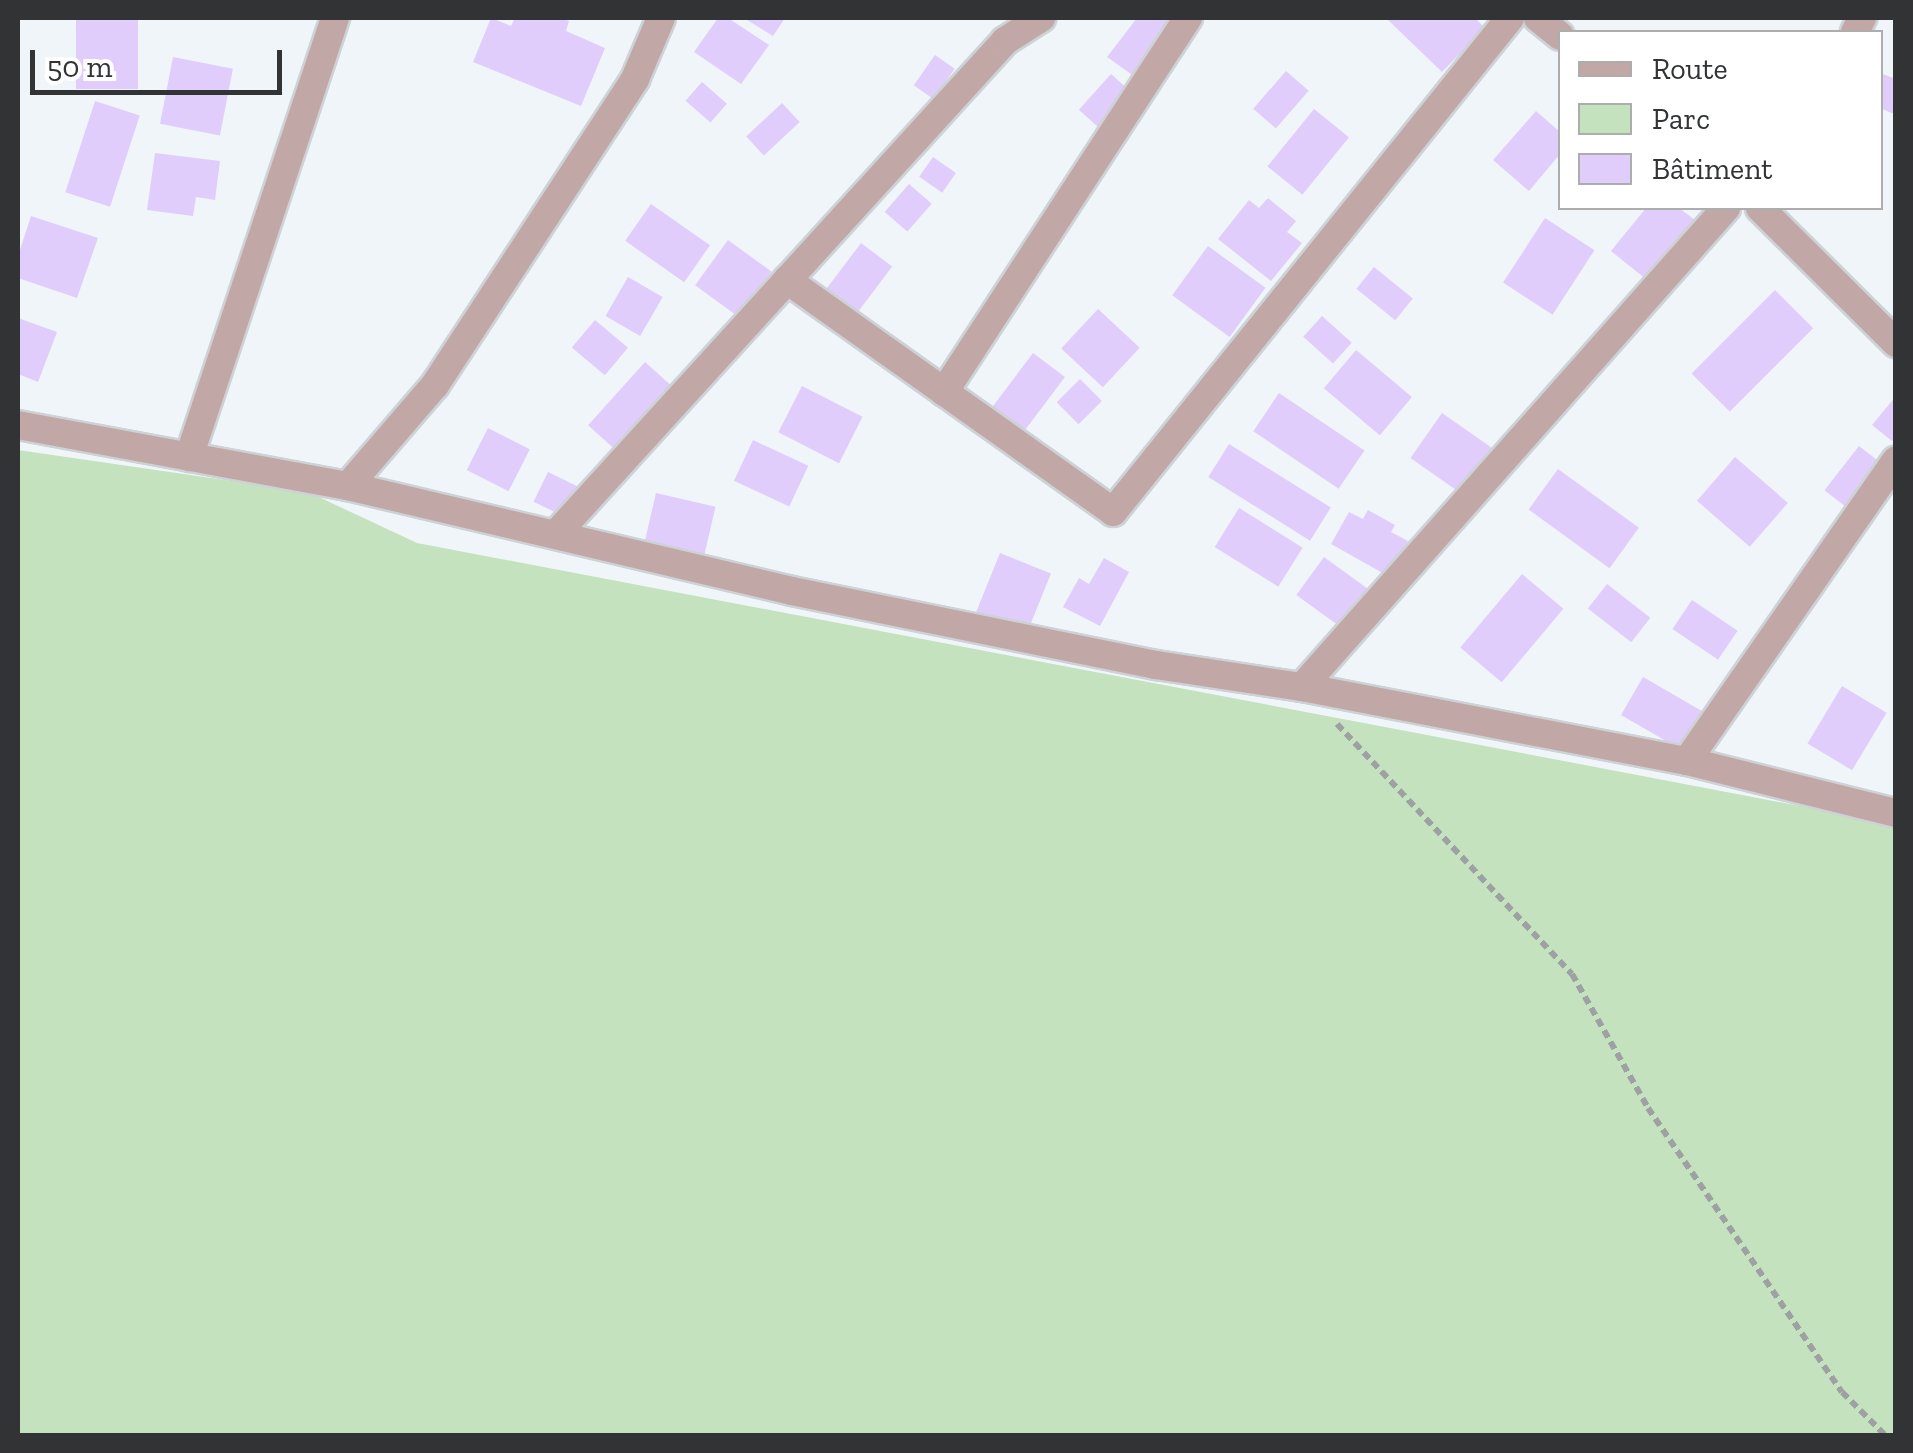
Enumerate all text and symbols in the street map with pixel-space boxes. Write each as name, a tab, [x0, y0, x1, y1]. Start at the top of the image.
scale bar	[35, 30, 288, 92]
legend	[1558, 30, 1883, 210]
text: 50 m	[47, 49, 112, 85]
text: Route	[1652, 51, 1728, 87]
text: Parc	[1652, 101, 1710, 137]
text: Bâtiment	[1652, 151, 1772, 187]

